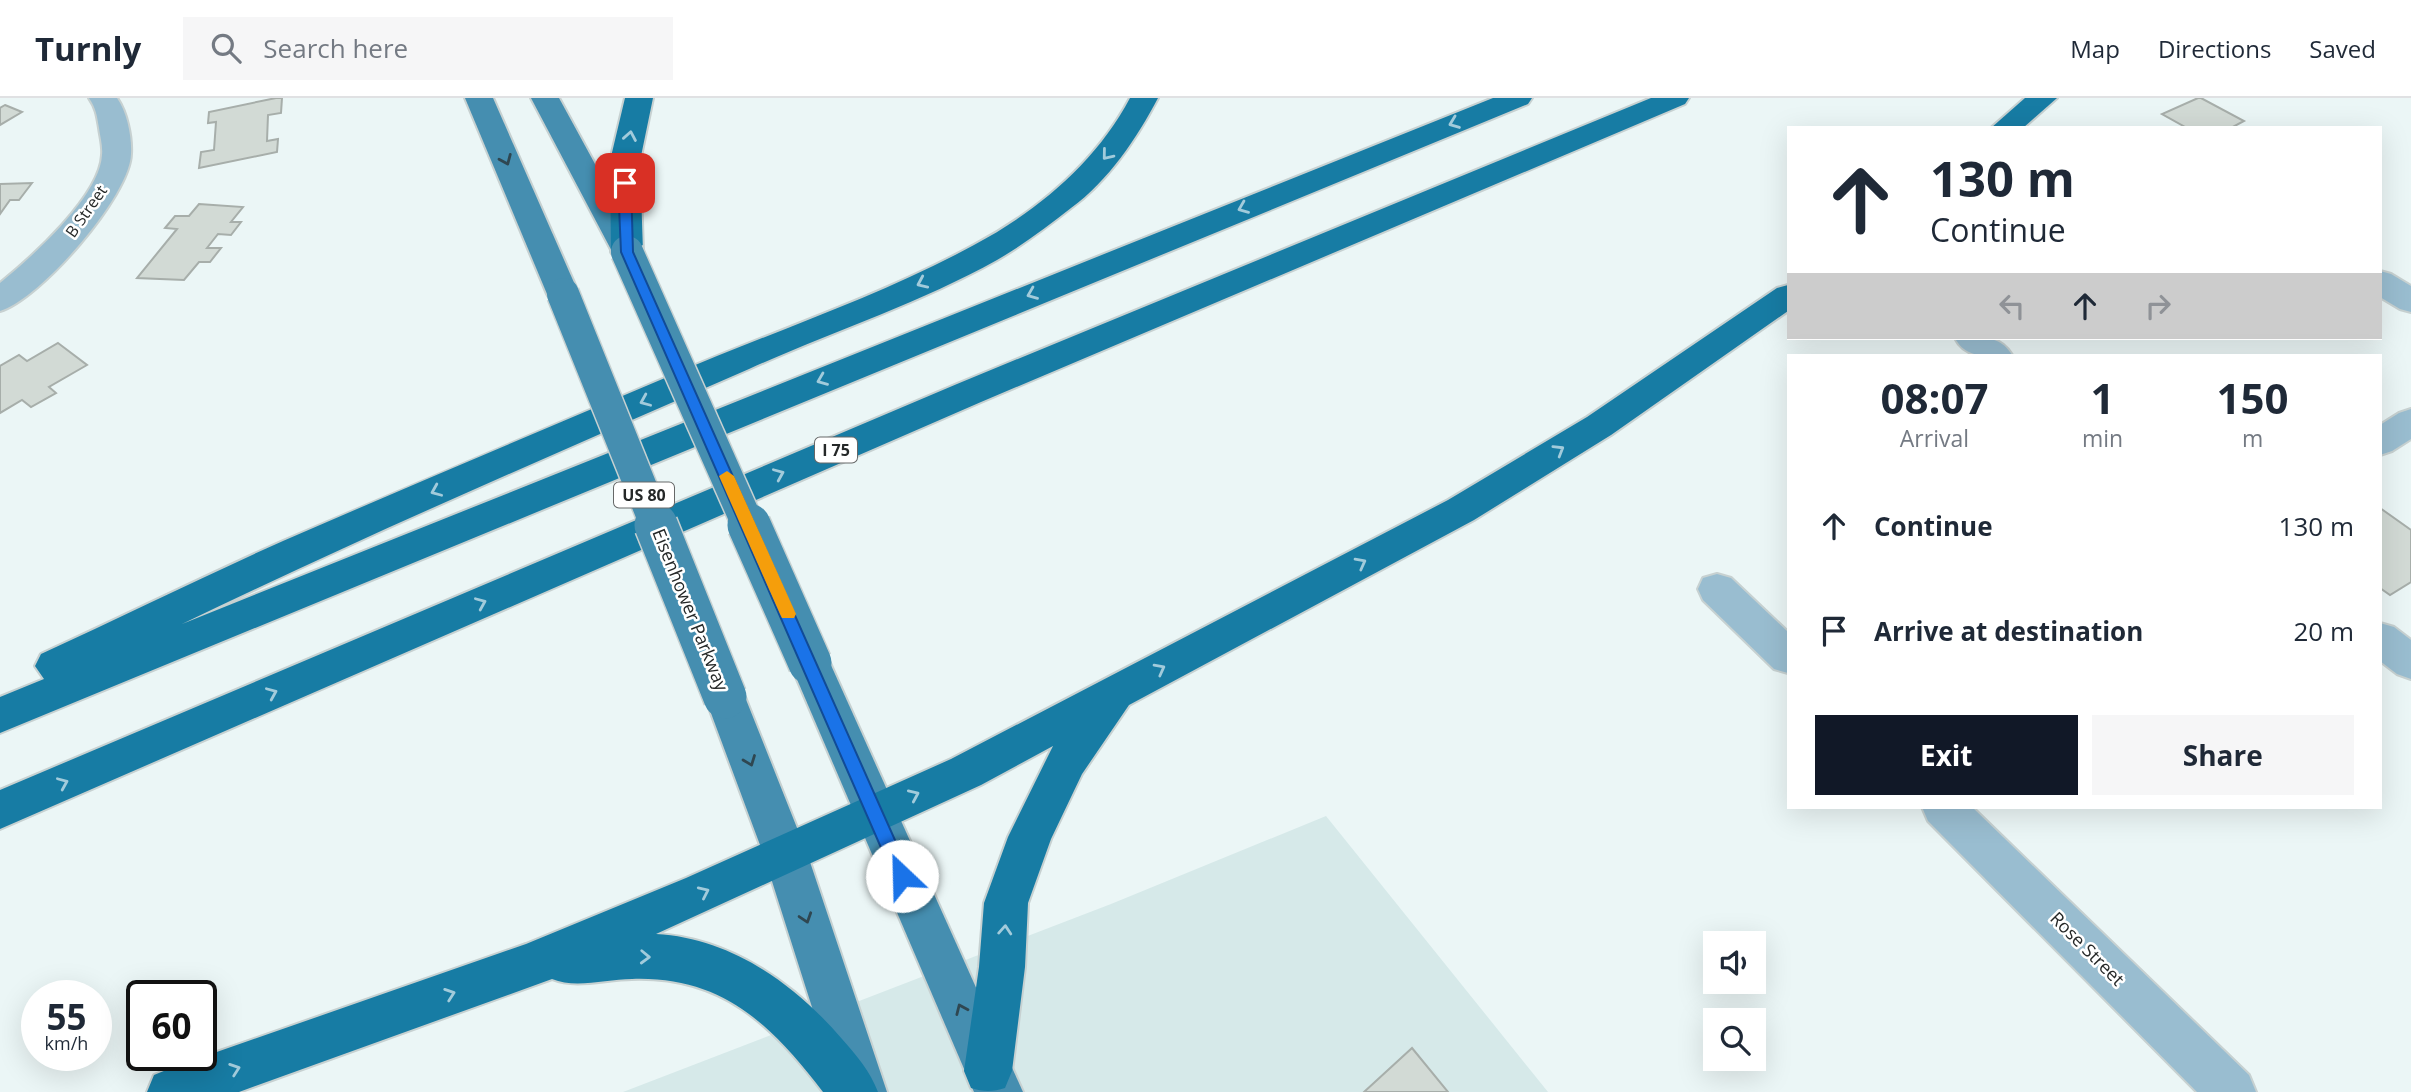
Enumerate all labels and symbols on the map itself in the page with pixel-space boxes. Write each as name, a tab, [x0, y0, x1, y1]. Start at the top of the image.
one-way arrow	[1449, 115, 1461, 129]
one-way arrow	[621, 130, 636, 142]
one-way arrow	[1103, 147, 1115, 160]
pin	[595, 153, 655, 213]
one-way arrow	[498, 154, 512, 166]
street label: B Street	[60, 180, 112, 242]
one-way arrow	[1238, 199, 1250, 213]
one-way arrow	[917, 275, 929, 289]
one-way arrow	[1027, 285, 1039, 299]
one-way arrow	[816, 371, 828, 385]
one-way arrow	[640, 392, 652, 406]
road number: I 75	[815, 438, 857, 462]
one-way arrow	[1551, 446, 1564, 459]
one-way arrow	[773, 469, 785, 483]
road number: US 80	[614, 482, 674, 508]
one-way arrow	[431, 483, 443, 497]
street label: Eisenhower Parkway	[647, 525, 735, 695]
one-way arrow	[1354, 557, 1366, 571]
one-way arrow	[473, 597, 486, 611]
one-way arrow	[1153, 664, 1165, 677]
one-way arrow	[265, 688, 277, 702]
one-way arrow	[741, 754, 755, 766]
one-way arrow	[55, 777, 68, 791]
one-way arrow	[907, 789, 919, 803]
position arrow	[865, 839, 939, 913]
one-way arrow	[697, 886, 709, 900]
street label: Rose Street	[2045, 906, 2130, 991]
one-way arrow	[798, 912, 812, 924]
one-way arrow	[997, 925, 1012, 936]
one-way arrow	[640, 950, 651, 965]
speed limit sign: 60	[126, 980, 217, 1071]
one-way arrow	[443, 988, 456, 1002]
one-way arrow	[955, 1004, 969, 1016]
one-way arrow	[229, 1063, 241, 1077]

